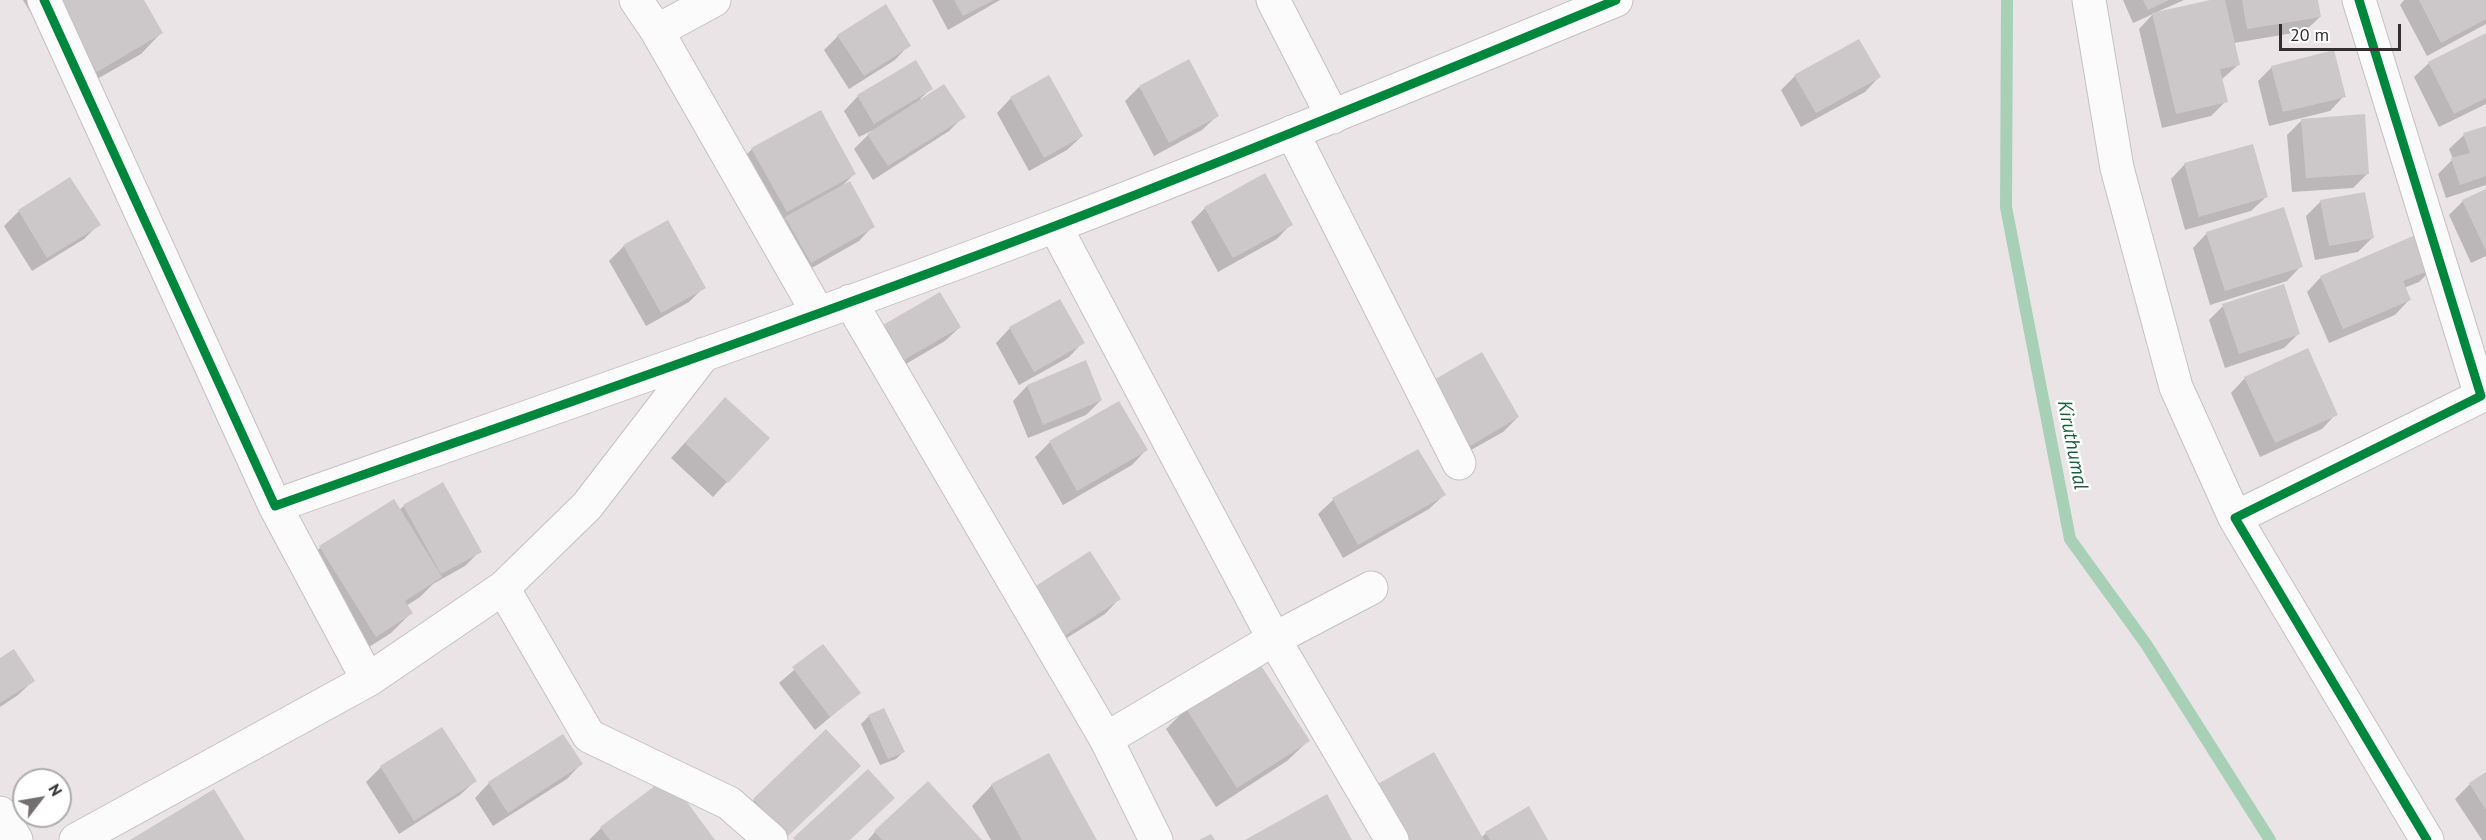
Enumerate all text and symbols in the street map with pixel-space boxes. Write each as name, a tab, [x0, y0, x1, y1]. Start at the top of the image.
scale bar	[2282, 12, 2404, 50]
text: 20 m	[2290, 23, 2329, 46]
water label: Kiruthumal	[2052, 398, 2092, 492]
north arrow	[12, 768, 72, 828]
text: N	[44, 780, 67, 799]

